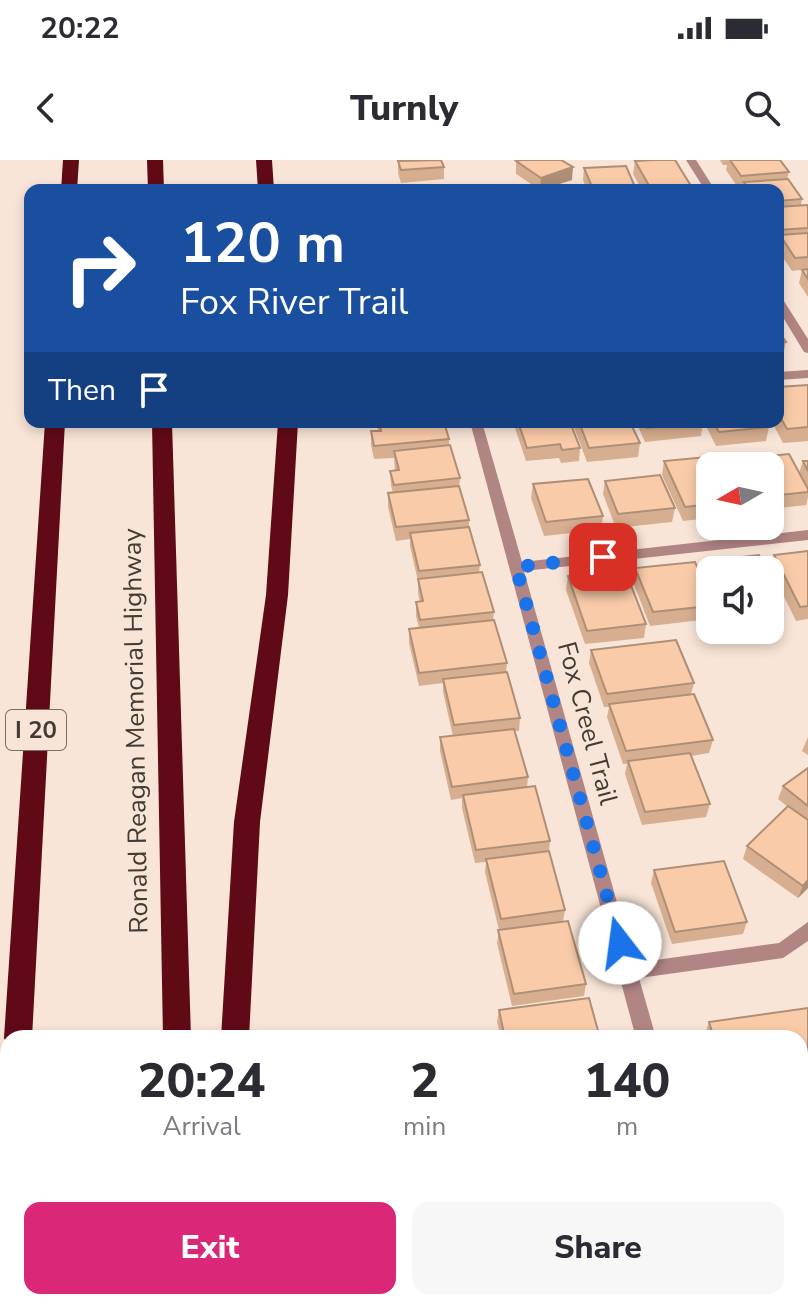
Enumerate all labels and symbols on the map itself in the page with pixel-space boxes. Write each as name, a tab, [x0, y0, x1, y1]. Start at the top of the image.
north arrow	[696, 452, 784, 540]
pin	[569, 523, 637, 591]
street label: Ronald Reagan Memorial Highway	[114, 527, 157, 934]
street label: Fox Creel Trail	[549, 638, 626, 809]
road number: I 20	[6, 710, 66, 750]
position arrow	[578, 901, 662, 985]

